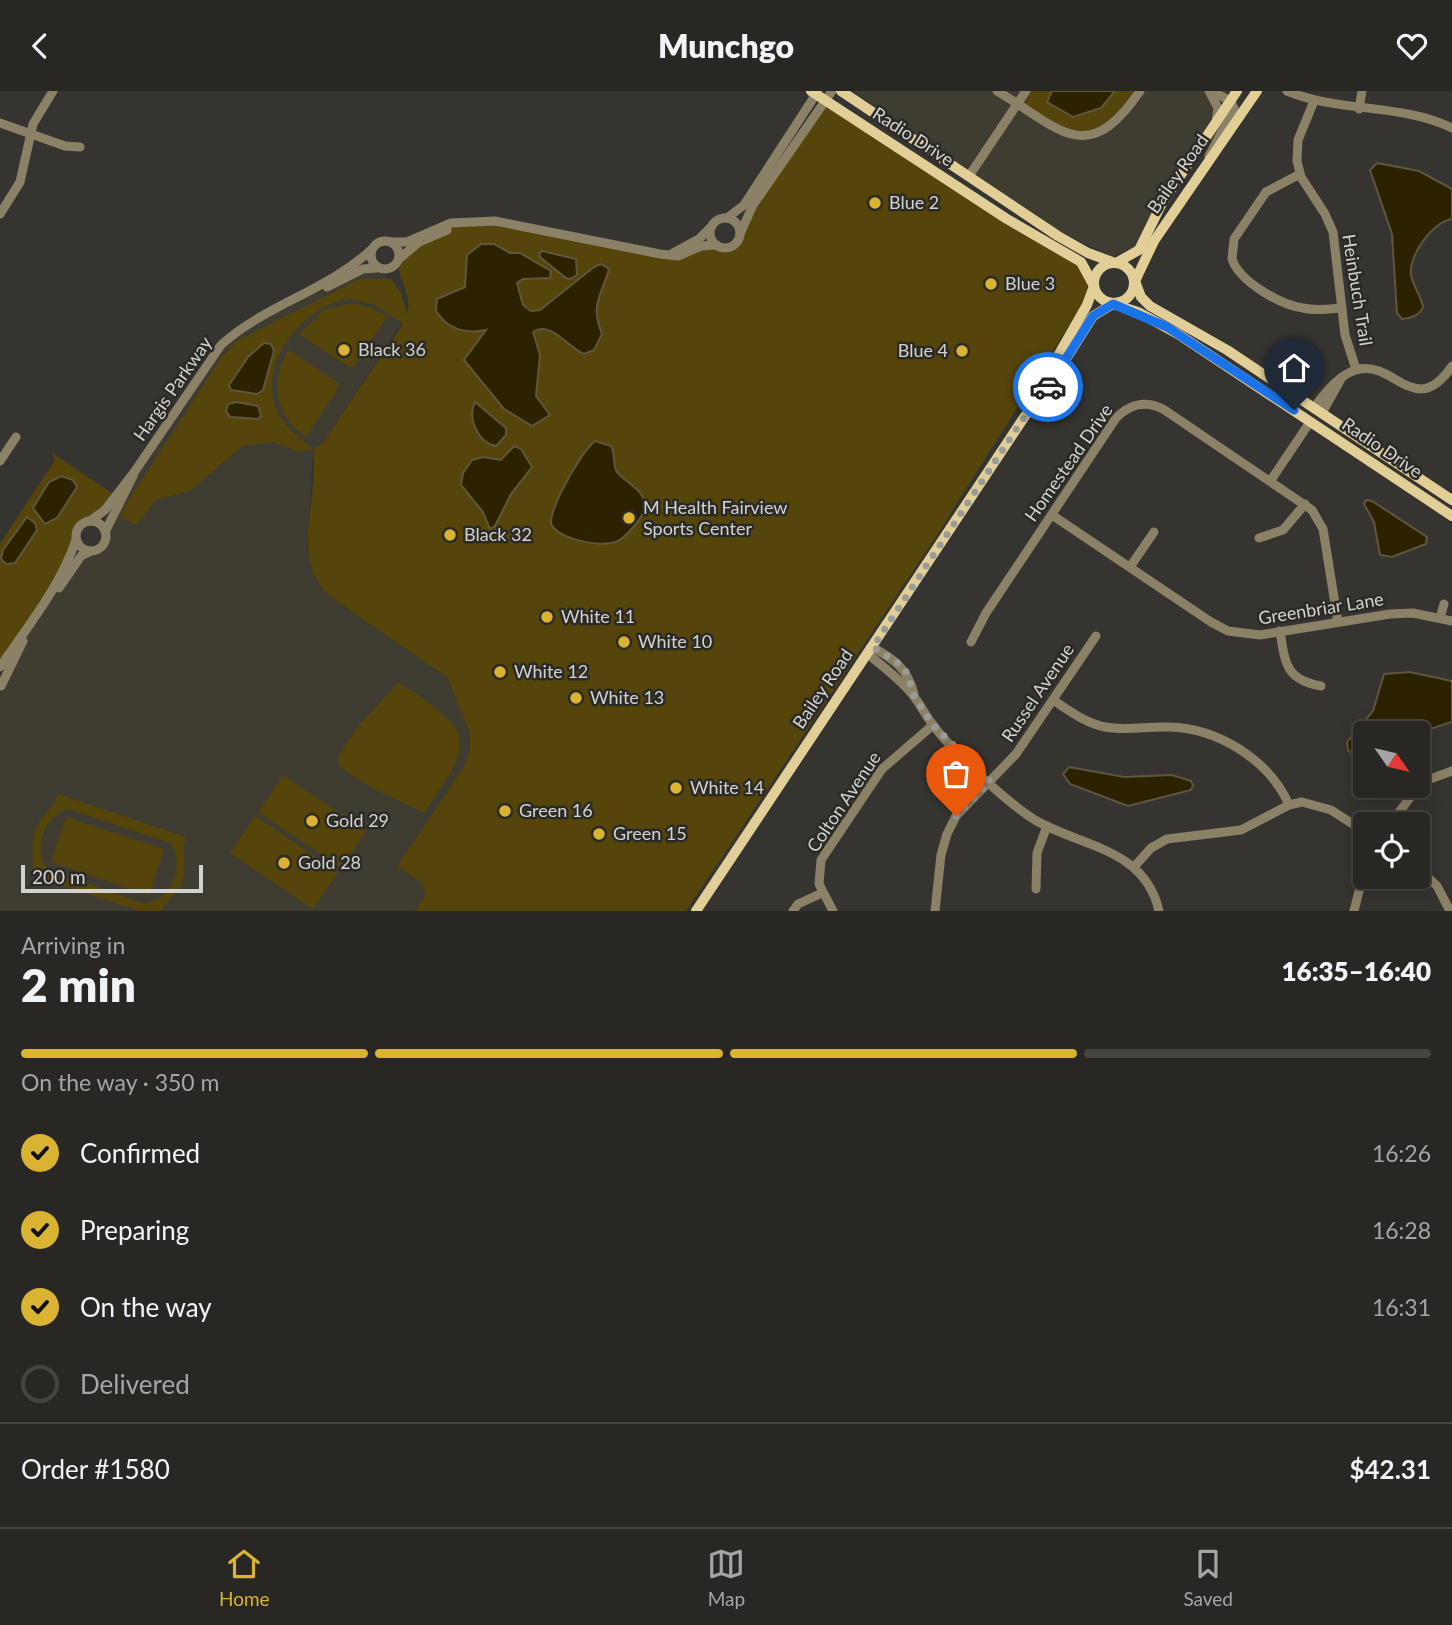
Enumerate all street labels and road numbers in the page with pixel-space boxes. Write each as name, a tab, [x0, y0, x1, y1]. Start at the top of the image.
street label: Radio Drive	[869, 102, 958, 170]
street label: Bailey Road	[1142, 130, 1212, 217]
street label: Heinbuch Trail	[1338, 232, 1378, 347]
street label: Hargis Parkway	[128, 332, 217, 445]
street label: Homestead Drive	[1020, 399, 1117, 525]
street label: Radio Drive	[1338, 412, 1427, 482]
street label: Greenbriar Lane	[1257, 587, 1385, 629]
street label: Russel Avenue	[996, 639, 1078, 746]
street label: Bailey Road	[787, 644, 857, 733]
street label: Colton Avenue	[801, 747, 885, 856]

